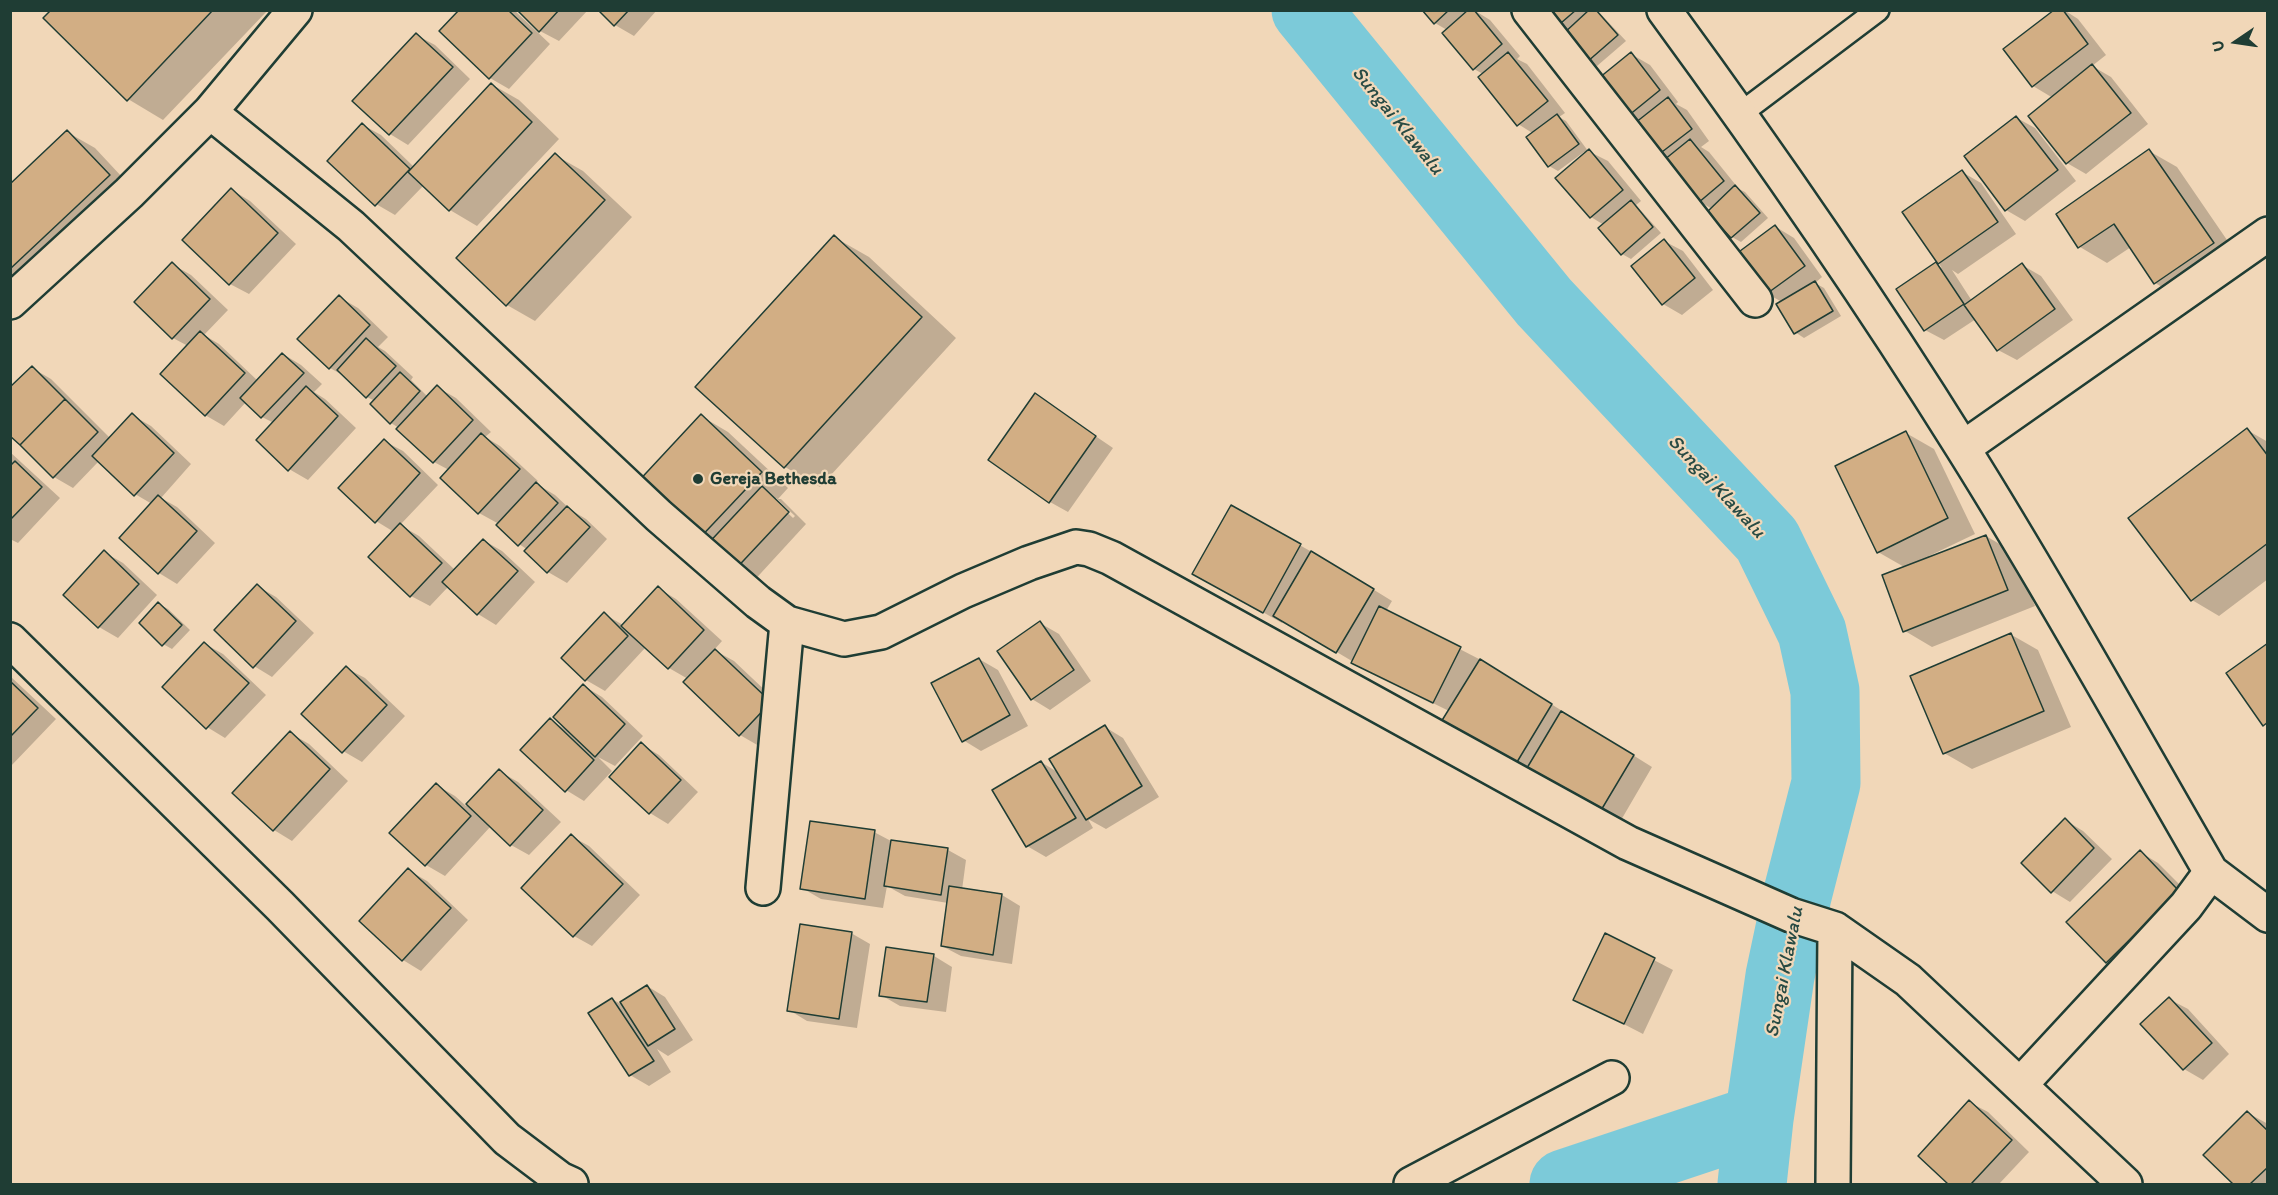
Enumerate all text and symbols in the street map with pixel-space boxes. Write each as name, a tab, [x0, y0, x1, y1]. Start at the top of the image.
north arrow	[2206, 12, 2266, 72]
text: U	[2208, 39, 2228, 53]
water label: Sungai Klawalu	[1346, 62, 1448, 180]
water label: Sungai Klawalu	[1662, 430, 1770, 544]
place label: Gereja Bethesda	[710, 468, 837, 490]
marker: Gereja Bethesda	[691, 472, 705, 486]
water label: Sungai Klawalu	[1761, 905, 1809, 1039]

